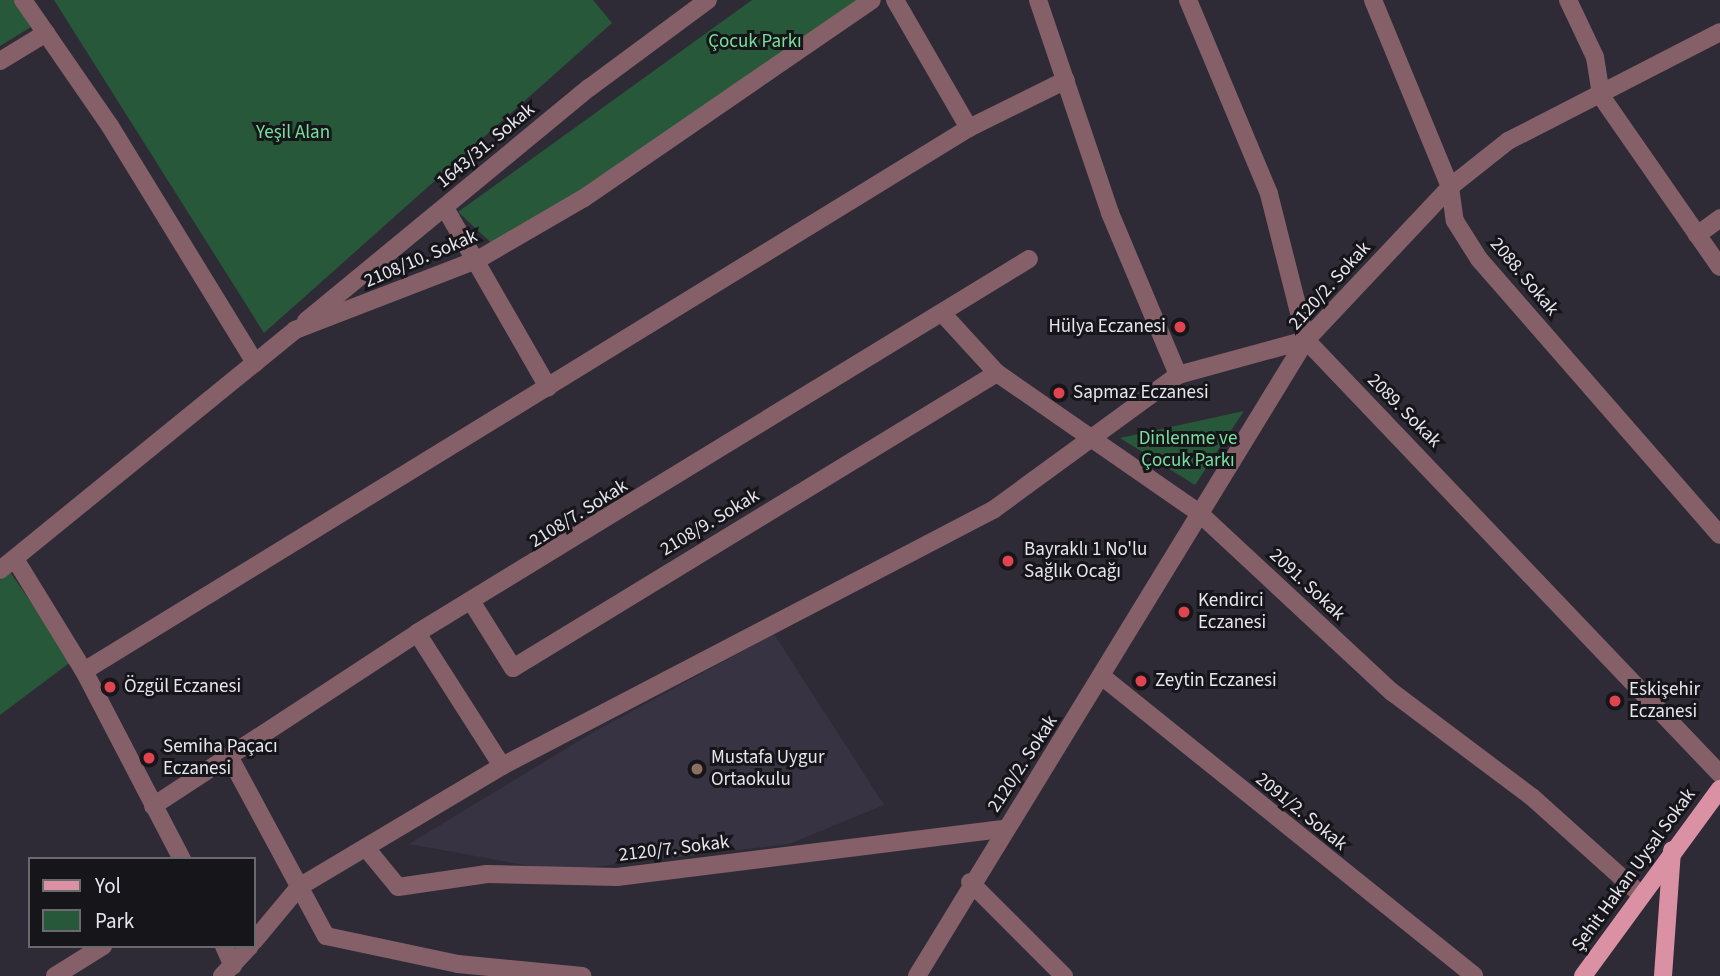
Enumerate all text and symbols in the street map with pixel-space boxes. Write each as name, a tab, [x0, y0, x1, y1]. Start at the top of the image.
park label: Çocuk Parkı	[708, 31, 802, 53]
street label: 1643/31. Sokak	[433, 99, 539, 193]
park label: Yeşil Alan	[256, 122, 330, 144]
street label: 2108/10. Sokak	[361, 225, 481, 293]
street label: 2088. Sokak	[1485, 233, 1563, 321]
street label: 2120/2. Sokak	[1284, 237, 1376, 335]
place label: Hülya Eczanesi	[1048, 316, 1166, 338]
marker: Hülya Eczanesi	[1172, 319, 1188, 335]
street label: 2089. Sokak	[1362, 369, 1446, 453]
place label: Sapmaz Eczanesi	[1073, 382, 1209, 404]
marker: Sapmaz Eczanesi	[1051, 385, 1067, 401]
park label: Dinlenme ve Çocuk Parkı	[1139, 428, 1237, 472]
street label: 2108/7. Sokak	[526, 475, 632, 553]
street label: 2108/9. Sokak	[657, 485, 763, 561]
place label: Bayraklı 1 No'lu Sağlık Ocağı	[1024, 539, 1147, 583]
street label: 2091. Sokak	[1265, 544, 1349, 626]
marker: Bayraklı 1 No'lu Sağlık Ocağı	[998, 551, 1018, 571]
place label: Kendirci Eczanesi	[1198, 590, 1266, 634]
marker: Kendirci Eczanesi	[1176, 604, 1192, 620]
place label: Zeytin Eczanesi	[1155, 670, 1277, 692]
marker: Zeytin Eczanesi	[1133, 673, 1149, 689]
place label: Özgül Eczanesi	[124, 676, 241, 698]
marker: Özgül Eczanesi	[102, 679, 118, 695]
place label: Eskişehir Eczanesi	[1629, 679, 1700, 723]
marker: Eskişehir Eczanesi	[1607, 693, 1623, 709]
street label: 2120/2. Sokak	[983, 711, 1063, 817]
place label: Semiha Paçacı Eczanesi	[163, 736, 278, 780]
place label: Mustafa Uygur Ortaokulu	[711, 747, 825, 791]
marker: Semiha Paçacı Eczanesi	[141, 750, 157, 766]
marker: Mustafa Uygur Ortaokulu	[689, 761, 705, 777]
street label: 2091/2. Sokak	[1251, 768, 1351, 856]
street label: Şehit Hakan Uysal Sokak	[1567, 784, 1701, 956]
street label: 2120/7. Sokak	[618, 831, 730, 867]
legend	[28, 857, 256, 948]
text: Yol	[95, 871, 121, 901]
text: Park	[95, 906, 134, 936]

